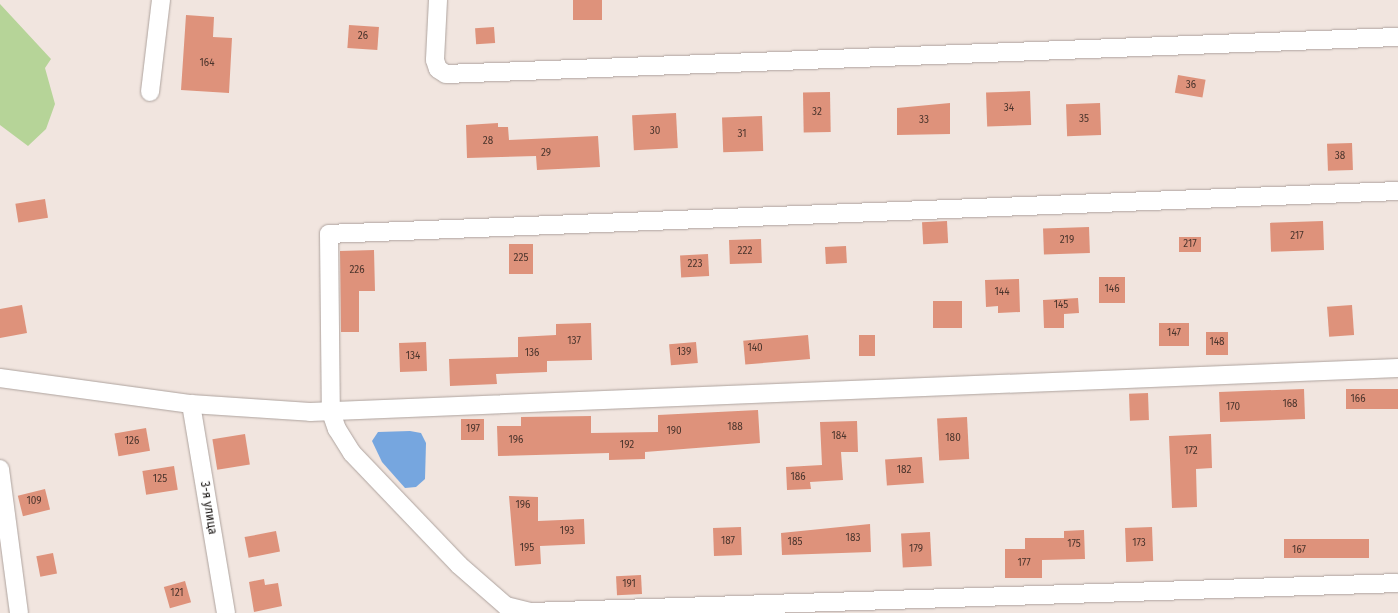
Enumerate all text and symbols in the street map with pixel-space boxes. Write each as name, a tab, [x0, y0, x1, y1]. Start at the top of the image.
house number: 26	[358, 31, 368, 43]
house number: 164	[200, 58, 214, 70]
house number: 36	[1186, 80, 1196, 92]
house number: 34	[1004, 103, 1014, 115]
house number: 32	[812, 107, 822, 119]
house number: 35	[1079, 114, 1089, 126]
house number: 33	[919, 115, 929, 127]
house number: 30	[650, 126, 660, 138]
house number: 31	[737, 129, 747, 141]
house number: 28	[483, 136, 493, 148]
house number: 29	[541, 148, 551, 160]
house number: 38	[1335, 151, 1345, 163]
house number: 217	[1290, 231, 1304, 243]
house number: 219	[1060, 235, 1074, 247]
house number: 217	[1183, 239, 1197, 251]
house number: 222	[738, 246, 752, 258]
house number: 225	[514, 253, 528, 265]
house number: 223	[688, 259, 702, 271]
house number: 226	[349, 265, 365, 277]
house number: 146	[1105, 284, 1119, 296]
house number: 144	[995, 287, 1009, 299]
house number: 145	[1054, 300, 1068, 312]
house number: 147	[1167, 328, 1181, 340]
house number: 137	[567, 336, 581, 348]
house number: 148	[1209, 337, 1225, 349]
house number: 140	[747, 343, 763, 355]
house number: 139	[677, 347, 691, 359]
house number: 136	[525, 348, 539, 360]
house number: 134	[406, 351, 420, 363]
house number: 166	[1351, 394, 1365, 406]
house number: 168	[1282, 399, 1298, 411]
house number: 170	[1226, 402, 1240, 414]
house number: 188	[727, 422, 743, 434]
house number: 197	[466, 424, 480, 436]
house number: 190	[666, 426, 682, 438]
house number: 184	[831, 431, 847, 443]
house number: 180	[945, 433, 961, 445]
house number: 196	[509, 435, 523, 447]
house number: 126	[125, 436, 139, 448]
house number: 192	[620, 440, 634, 452]
house number: 172	[1184, 446, 1198, 458]
house number: 182	[897, 465, 911, 477]
house number: 186	[790, 472, 806, 484]
house number: 125	[153, 474, 167, 486]
street label: 3-я улица	[197, 480, 219, 536]
house number: 109	[26, 496, 42, 508]
house number: 196	[516, 500, 530, 512]
house number: 193	[560, 526, 574, 538]
house number: 183	[846, 533, 860, 545]
house number: 187	[721, 536, 735, 548]
house number: 185	[788, 537, 802, 549]
house number: 173	[1132, 538, 1146, 550]
house number: 175	[1067, 539, 1081, 551]
house number: 195	[520, 543, 534, 555]
house number: 179	[909, 544, 923, 556]
house number: 167	[1292, 545, 1306, 557]
house number: 177	[1017, 558, 1031, 570]
house number: 191	[622, 579, 636, 591]
house number: 121	[170, 588, 184, 600]

